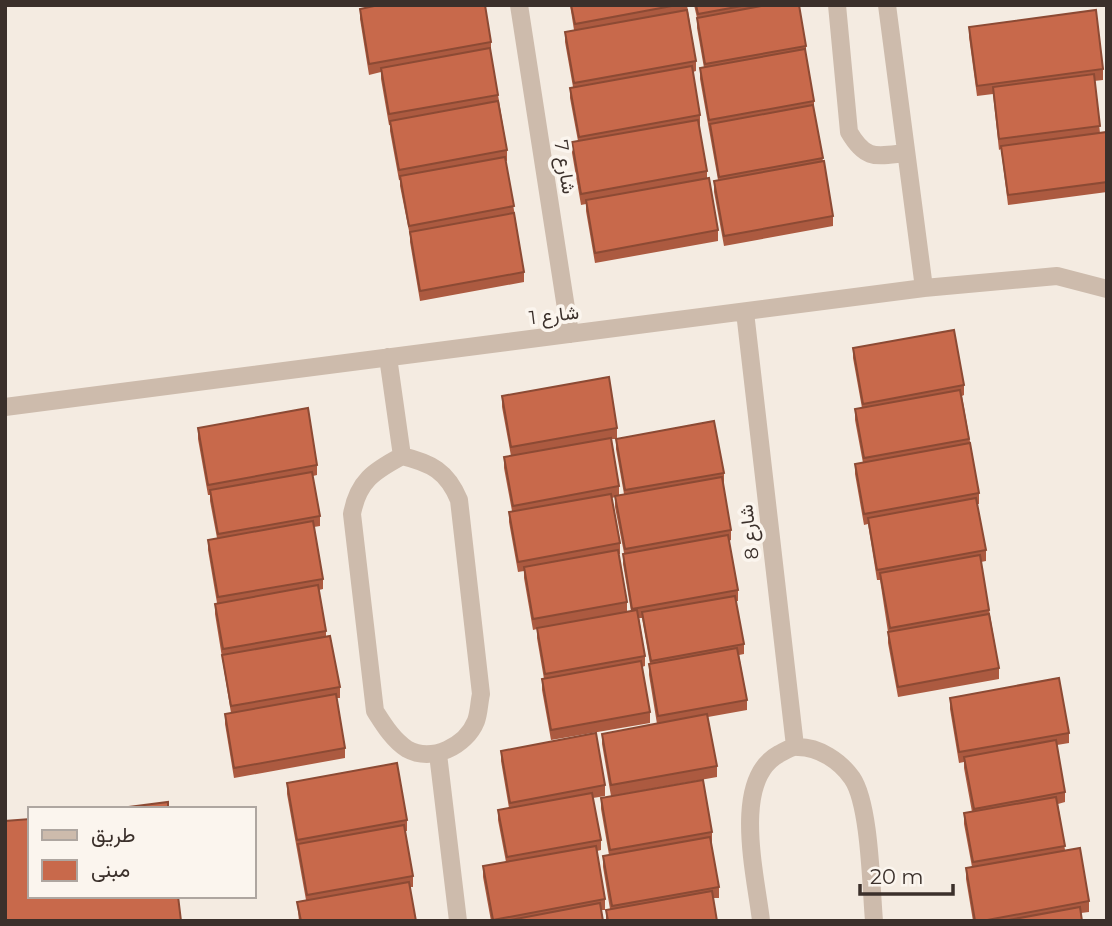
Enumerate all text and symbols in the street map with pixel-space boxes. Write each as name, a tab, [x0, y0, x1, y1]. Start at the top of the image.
street label: شارع 7	[548, 138, 581, 196]
street label: شارع 1	[528, 301, 580, 330]
street label: شارع 8	[734, 503, 765, 561]
legend	[28, 807, 256, 898]
text: طريق	[91, 822, 136, 848]
scale bar	[860, 852, 953, 896]
text: مبنى	[91, 857, 130, 882]
text: 20 m	[870, 864, 924, 889]

